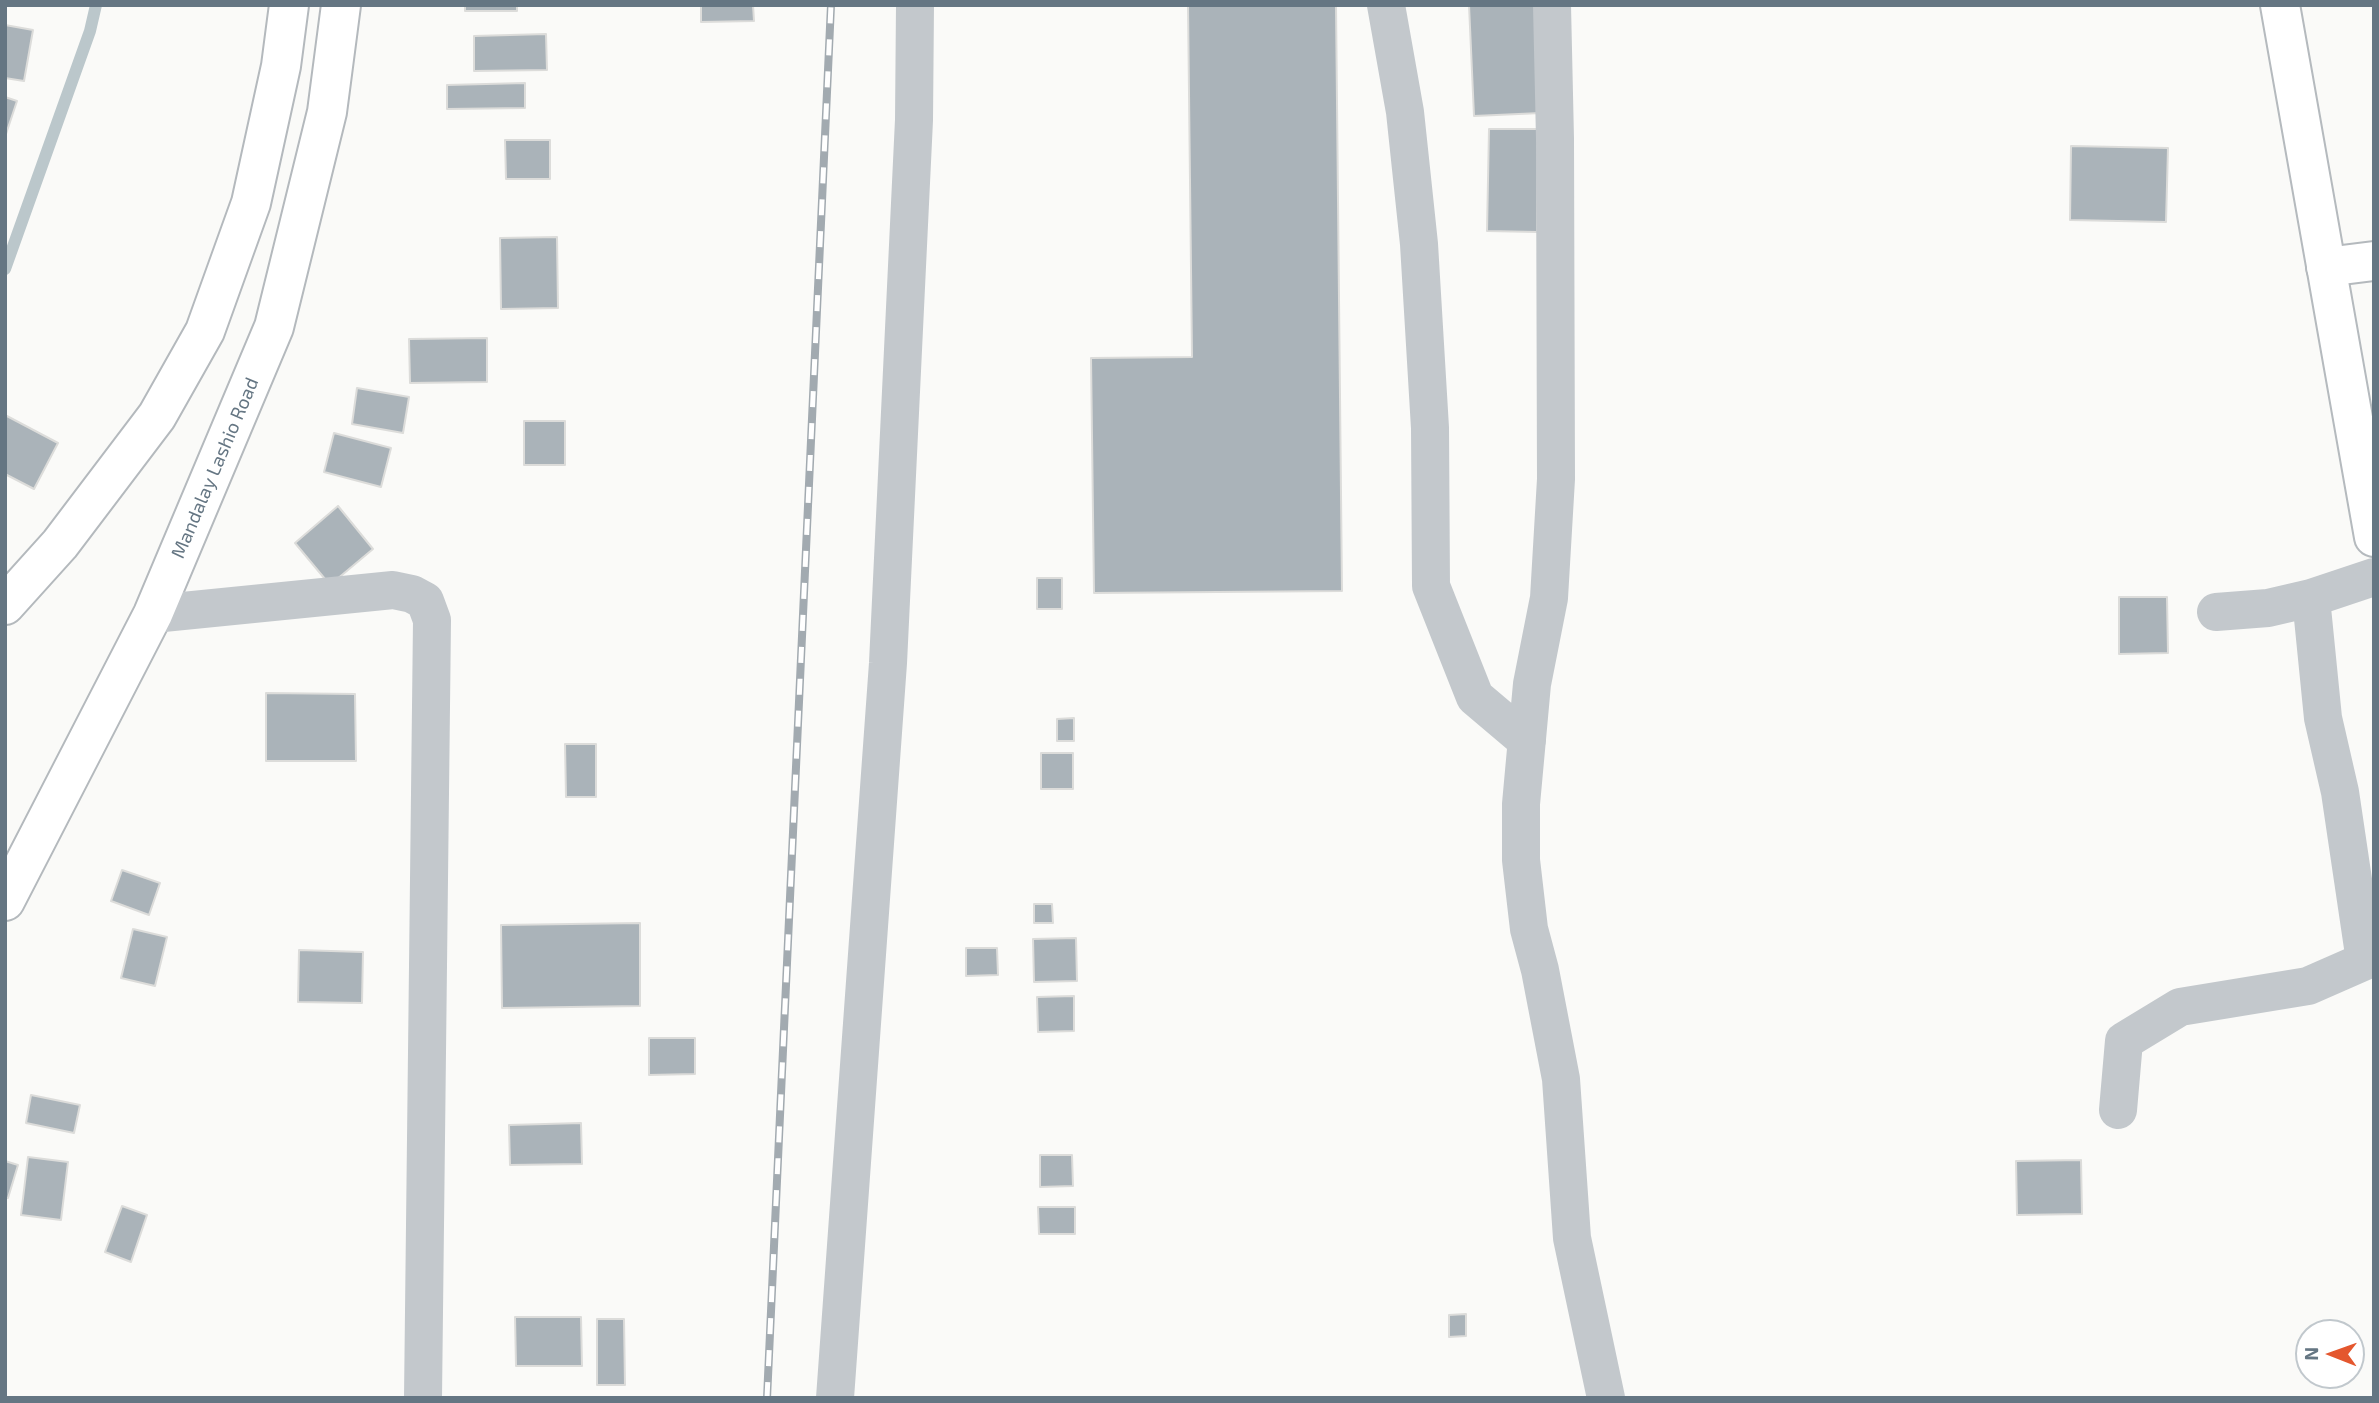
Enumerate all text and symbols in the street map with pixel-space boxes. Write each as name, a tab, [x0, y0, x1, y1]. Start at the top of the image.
street label: Mandalay Lashio Road	[167, 374, 263, 562]
north arrow	[2295, 1319, 2365, 1389]
text: N	[2299, 1347, 2322, 1361]

